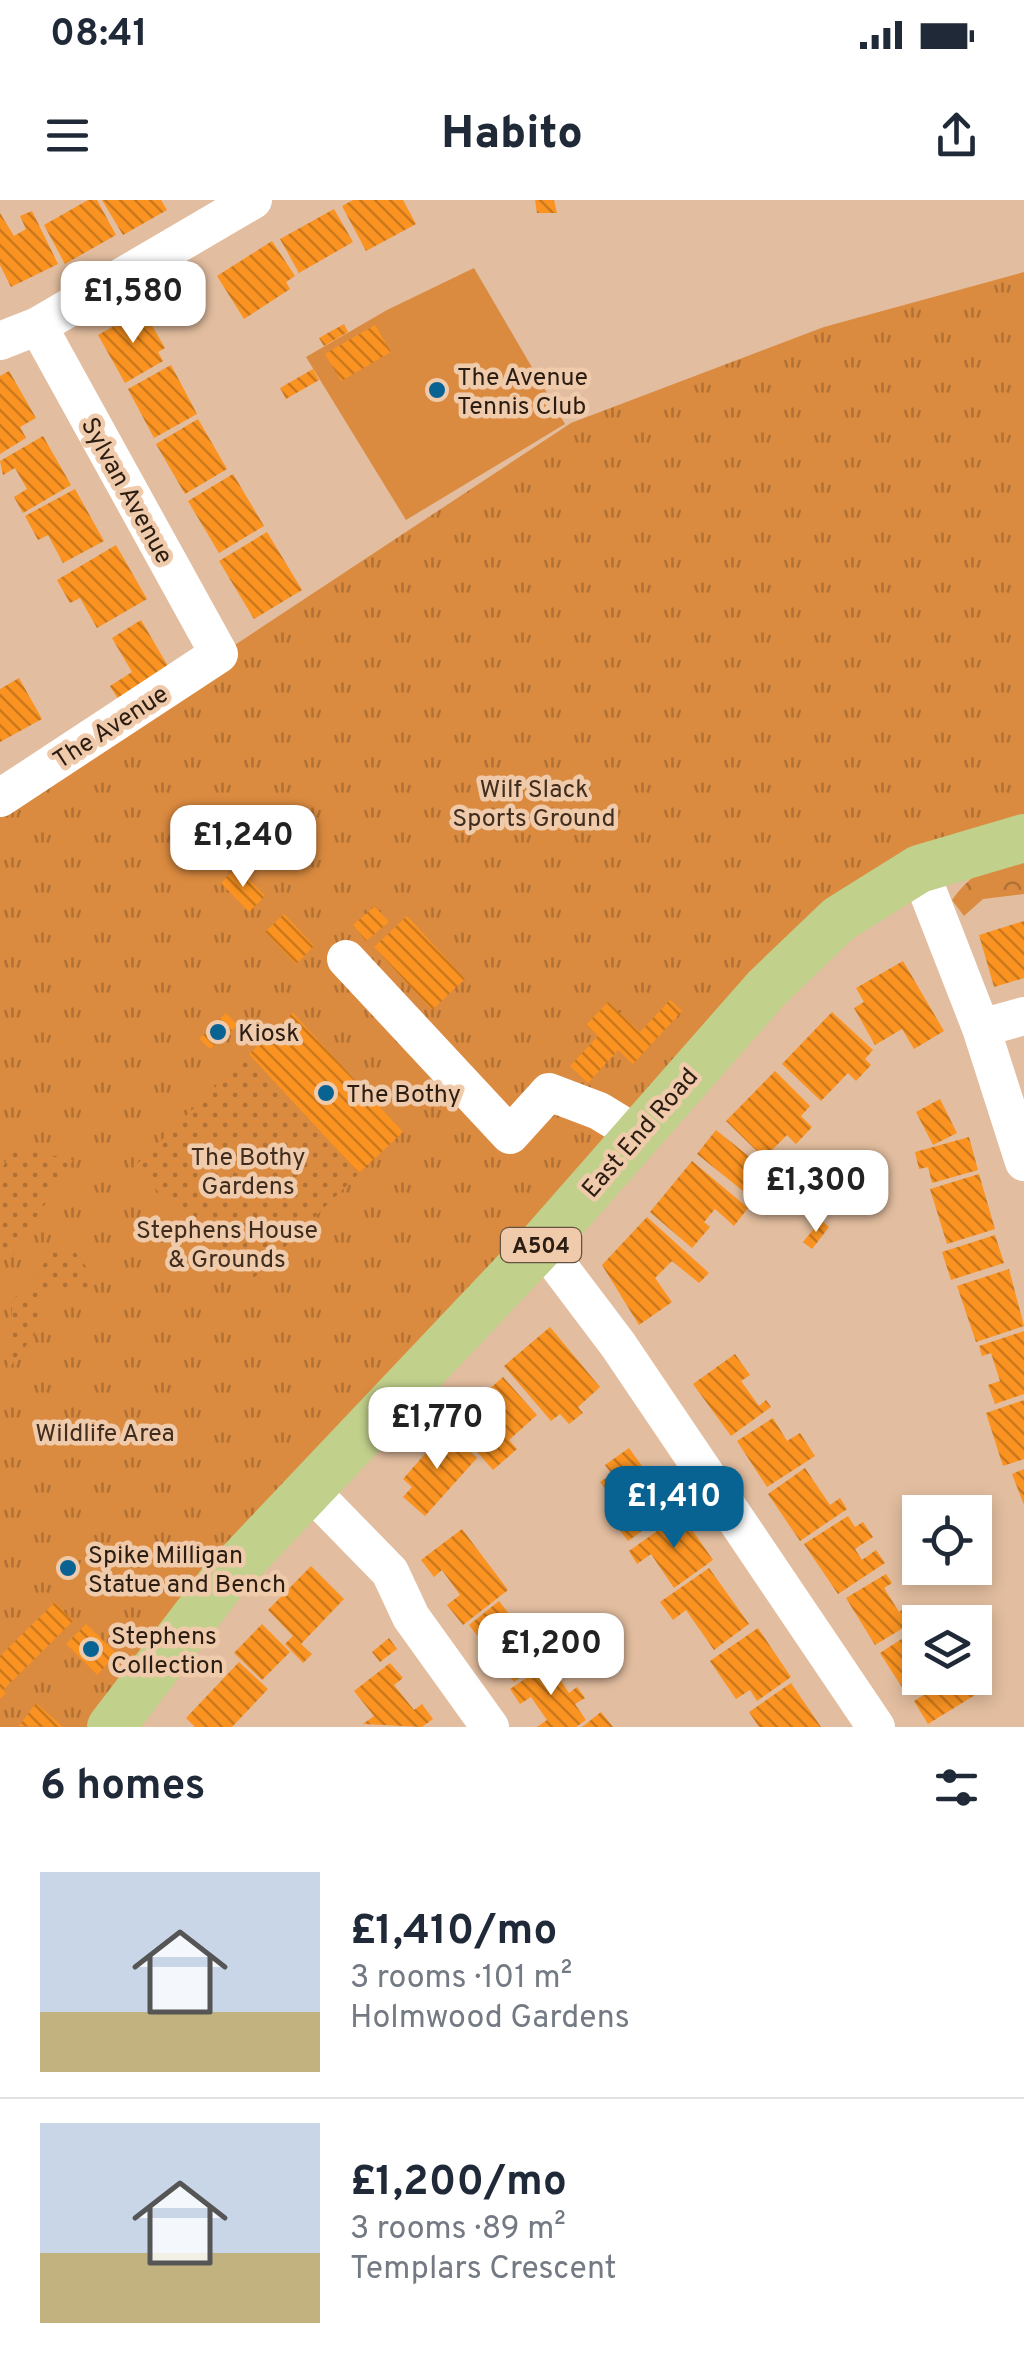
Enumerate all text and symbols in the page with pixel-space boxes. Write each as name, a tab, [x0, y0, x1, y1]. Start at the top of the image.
text: 08:41	[50, 11, 148, 60]
text: Habito	[441, 107, 583, 164]
icon: menu	[40, 108, 95, 163]
icon: share	[929, 108, 984, 163]
pin: £1,580	[52, 261, 214, 346]
text: £1,580	[83, 273, 183, 313]
place label: The Avenue Tennis Club	[457, 363, 588, 424]
marker: The Avenue Tennis Club	[426, 379, 448, 401]
street label: Sylvan Avenue	[72, 413, 179, 570]
street label: The Avenue	[48, 679, 175, 778]
park label: Wilf Slack Sports Ground	[452, 775, 616, 836]
pin: £1,240	[162, 805, 324, 890]
text: £1,240	[192, 817, 294, 857]
place label: Kiosk	[238, 1019, 300, 1051]
marker: Kiosk	[207, 1021, 229, 1043]
street label: East End Road	[576, 1062, 706, 1206]
place label: The Bothy	[346, 1080, 461, 1112]
marker: The Bothy	[315, 1082, 337, 1104]
park label: The Bothy Gardens	[191, 1143, 305, 1204]
pin: £1,300	[735, 1150, 897, 1235]
text: £1,300	[765, 1162, 867, 1202]
park label: Stephens House & Grounds	[136, 1216, 318, 1277]
road number: A504	[501, 1228, 581, 1262]
pin: £1,770	[356, 1387, 518, 1472]
text: £1,770	[390, 1399, 484, 1439]
park label: Wildlife Area	[35, 1419, 175, 1451]
pin: £1,410	[593, 1466, 755, 1551]
text: £1,410	[627, 1478, 721, 1518]
map controls	[902, 1495, 992, 1695]
button: locate	[902, 1495, 992, 1585]
place label: Spike Milligan Statue and Bench	[88, 1541, 286, 1602]
marker: Spike Milligan Statue and Bench	[57, 1557, 79, 1579]
button: layers	[902, 1605, 992, 1695]
pin: £1,200	[470, 1613, 632, 1698]
place label: Stephens Collection	[111, 1622, 224, 1683]
text: £1,200	[500, 1625, 602, 1665]
marker: Stephens Collection	[80, 1638, 102, 1660]
icon: filters	[929, 1760, 984, 1815]
text: 6 homes	[40, 1761, 205, 1814]
text: £1,410/mo	[350, 1906, 557, 1959]
icon: home	[120, 1912, 240, 2032]
text: 3 rooms · 101 m²	[350, 1959, 572, 1999]
text: Holmwood Gardens	[350, 1999, 630, 2039]
text: £1,200/mo	[350, 2157, 567, 2210]
icon: home	[120, 2163, 240, 2283]
text: 3 rooms · 89 m²	[350, 2210, 566, 2250]
text: Templars Crescent	[350, 2250, 617, 2290]

